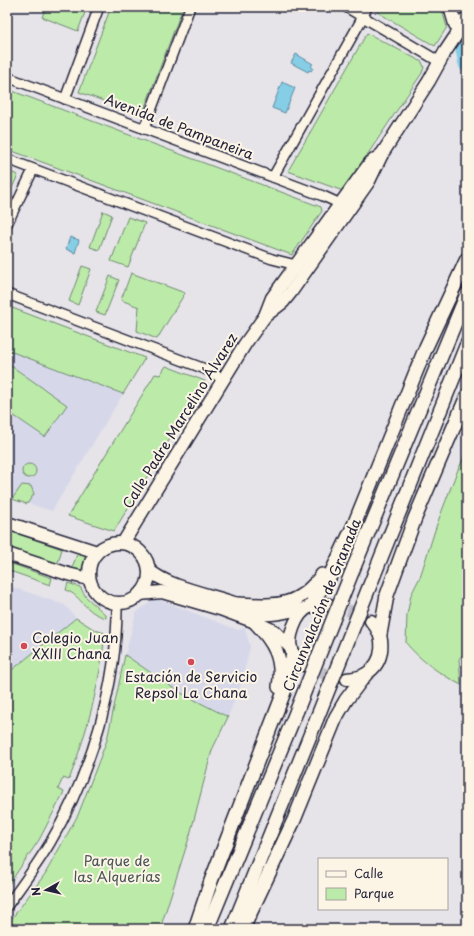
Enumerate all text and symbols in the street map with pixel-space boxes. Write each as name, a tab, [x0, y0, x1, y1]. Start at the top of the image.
street label: Avenida de Pampaneira	[102, 88, 257, 165]
street label: Calle Padre Marcelino Álvarez	[117, 329, 243, 512]
street label: Circunvalación de Granada	[277, 515, 366, 695]
place label: Colegio Juan XXIII Chana	[32, 627, 119, 664]
marker: Colegio Juan XXIII Chana	[19, 641, 29, 651]
marker: Estación de Servicio Repsol La Chana	[186, 657, 196, 667]
place label: Estación de Servicio Repsol La Chana	[125, 666, 257, 703]
park label: Parque de las Alquerías	[74, 850, 160, 887]
legend	[318, 858, 448, 910]
text: Calle	[354, 864, 384, 882]
north arrow	[26, 870, 66, 910]
text: Parque	[354, 884, 394, 902]
text: N	[27, 886, 45, 897]

